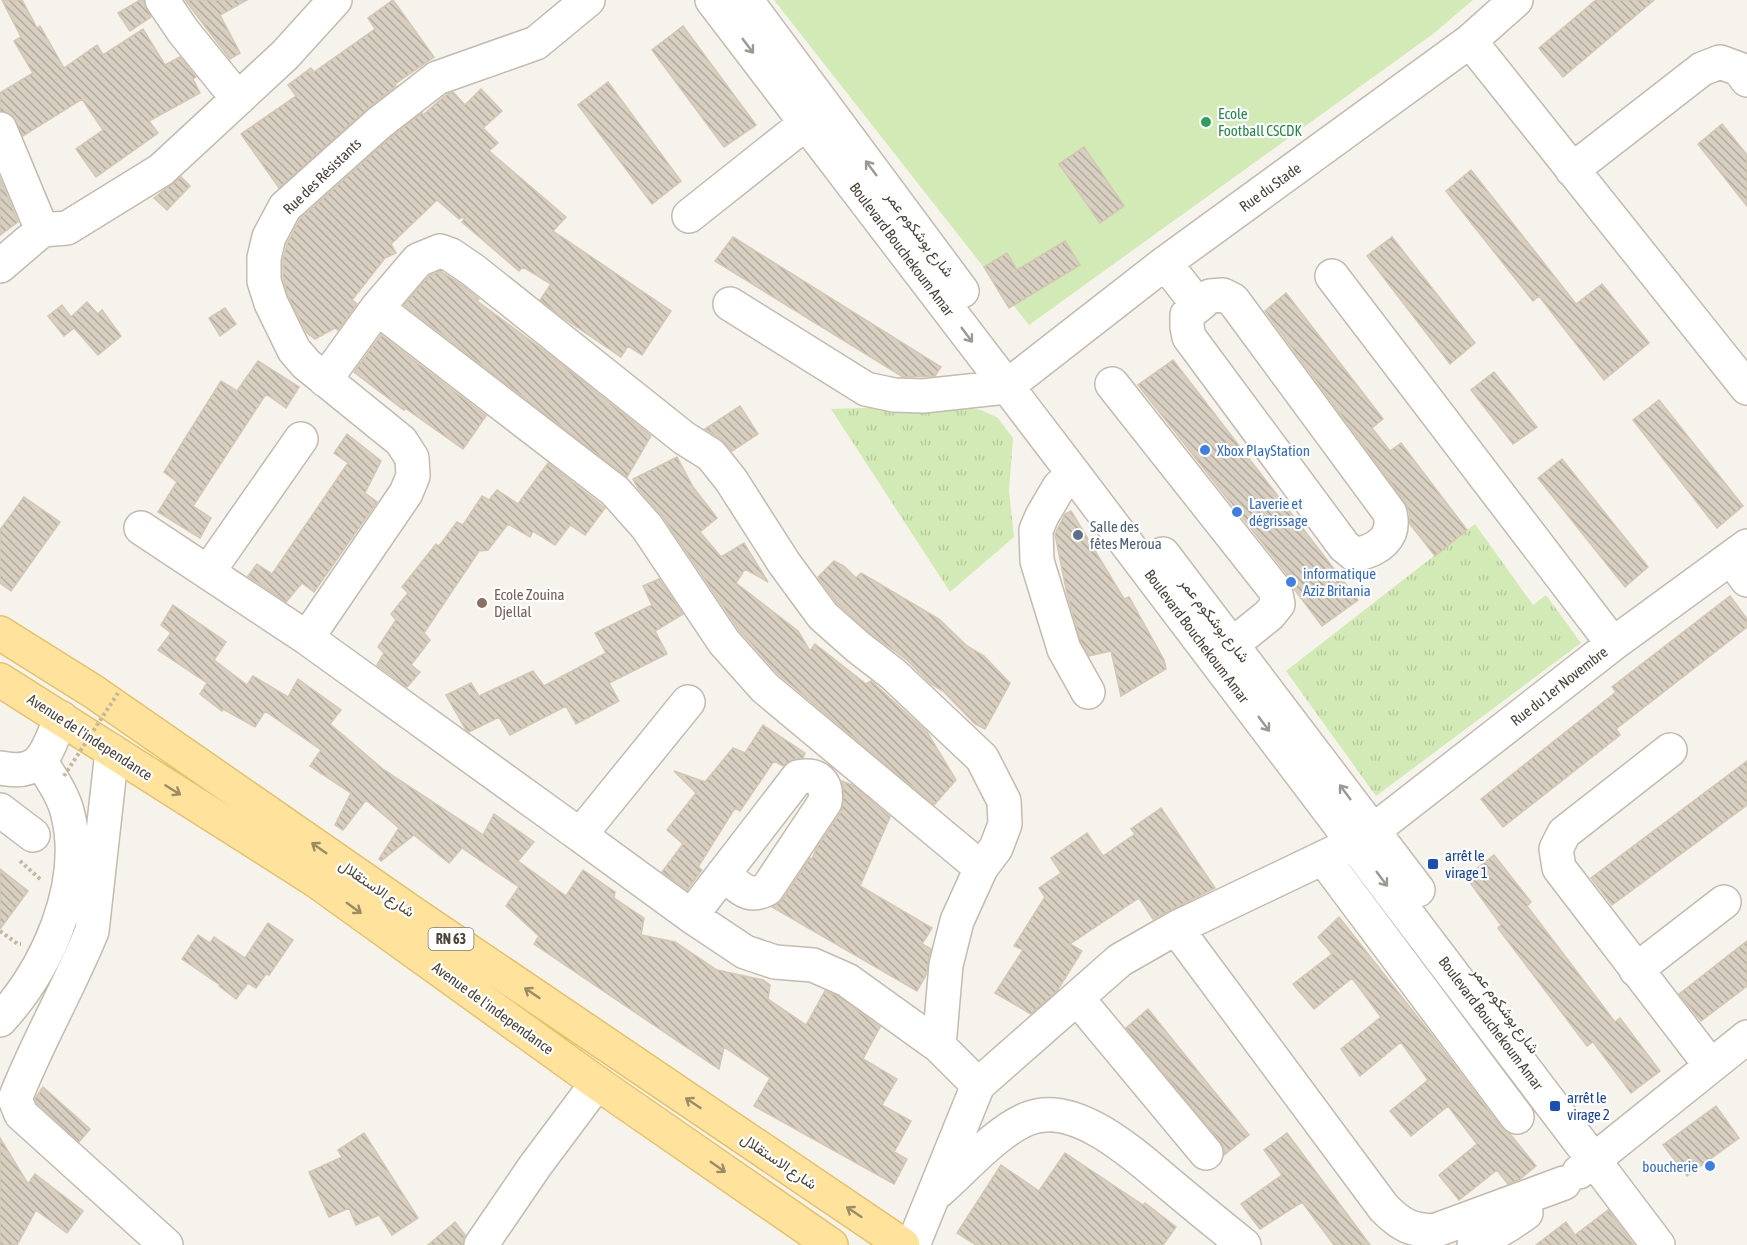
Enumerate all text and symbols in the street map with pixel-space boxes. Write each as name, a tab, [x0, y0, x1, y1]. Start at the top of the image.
one-way arrow	[741, 38, 754, 54]
place label: Ecole Football CSCDK	[1218, 105, 1302, 139]
marker: Ecole Football CSCDK	[1199, 115, 1213, 129]
street label: Rue des Résistants	[280, 135, 364, 217]
street label: Rue du Stade	[1236, 159, 1304, 215]
one-way arrow	[865, 161, 877, 177]
street label: Boulevard Bouchekoum Amar	[846, 179, 958, 319]
street label: شارع بوشكوم عمر	[879, 187, 958, 282]
one-way arrow	[961, 327, 974, 343]
place label: Xbox PlayStation	[1217, 442, 1310, 459]
marker: Xbox PlayStation	[1198, 443, 1212, 457]
place label: Laverie et dégrissage	[1249, 495, 1308, 529]
marker: Laverie et dégrissage	[1230, 505, 1244, 519]
place label: Salle des fêtes Meroua	[1090, 518, 1162, 552]
marker: Salle des fêtes Meroua	[1071, 528, 1085, 542]
place label: informatique Aziz Britania	[1303, 565, 1376, 599]
street label: Boulevard Bouchekoum Amar	[1141, 566, 1253, 706]
street label: شارع بوشكوم عمر	[1174, 574, 1253, 668]
marker: informatique Aziz Britania	[1284, 575, 1298, 589]
place label: Ecole Zouina Djellal	[494, 586, 564, 620]
marker: Ecole Zouina Djellal	[475, 596, 489, 610]
street label: Rue du 1er Novembre	[1507, 643, 1611, 729]
street label: Avenue de l'independance	[24, 690, 156, 784]
one-way arrow	[1257, 716, 1270, 732]
one-way arrow	[165, 784, 181, 796]
one-way arrow	[1339, 784, 1351, 800]
one-way arrow	[311, 842, 327, 854]
place label: arrêt le virage 1	[1445, 847, 1488, 881]
street label: شارع الاستقلال	[334, 856, 418, 923]
marker: arrêt le virage 1	[1426, 857, 1440, 871]
one-way arrow	[1376, 871, 1388, 887]
one-way arrow	[346, 902, 362, 914]
road number: RN 63	[428, 928, 474, 950]
street label: Boulevard Bouchekoum Amar	[1435, 953, 1547, 1093]
street label: Avenue de l'independance	[429, 958, 557, 1058]
street label: شارع بوشكوم عمر	[1466, 963, 1543, 1058]
one-way arrow	[524, 987, 540, 999]
place label: arrêt le virage 2	[1567, 1089, 1610, 1123]
one-way arrow	[685, 1097, 702, 1109]
marker: arrêt le virage 2	[1548, 1099, 1562, 1113]
street label: شارع الاستقلال	[736, 1129, 820, 1195]
place label: boucherie	[1642, 1158, 1698, 1175]
marker: boucherie	[1703, 1159, 1717, 1173]
one-way arrow	[710, 1161, 726, 1173]
one-way arrow	[847, 1206, 863, 1218]

